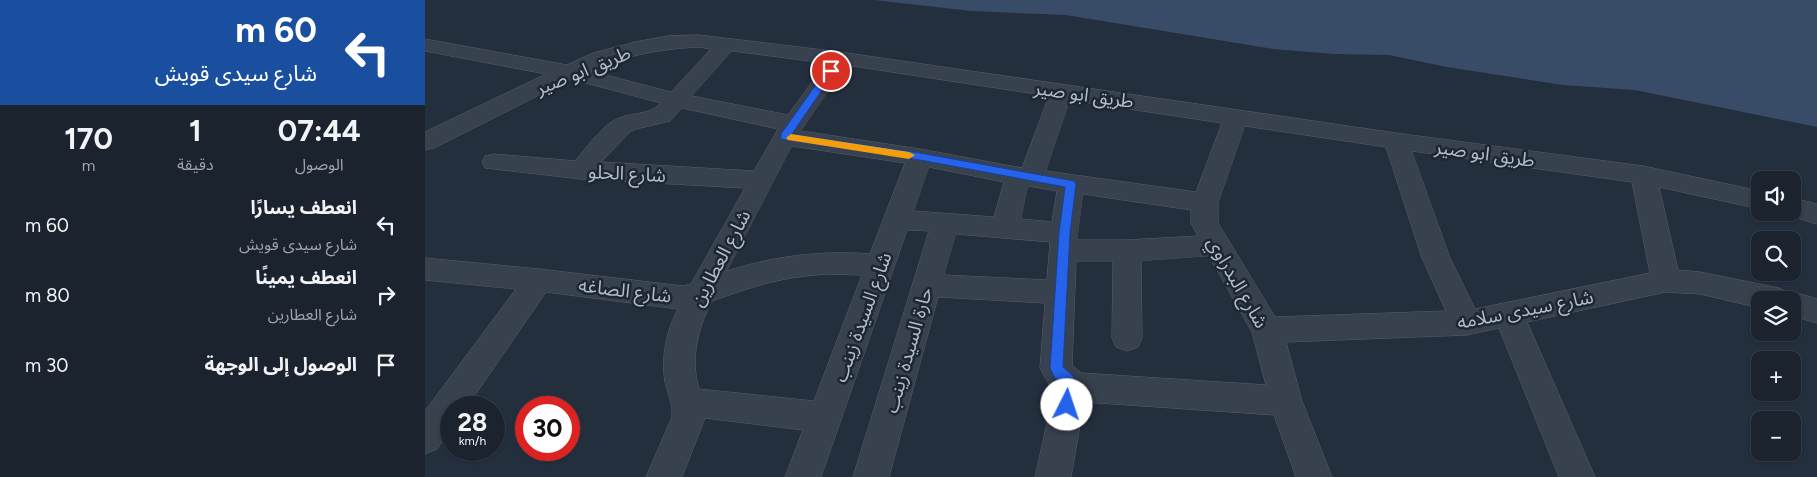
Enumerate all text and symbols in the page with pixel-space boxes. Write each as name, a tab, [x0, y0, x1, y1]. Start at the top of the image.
text: 60 m	[235, 9, 317, 51]
icon: left	[335, 20, 400, 85]
street label: طريق ابو صير	[531, 41, 634, 100]
pin	[810, 50, 852, 92]
icon: arrive	[817, 57, 845, 85]
text: شارع سيدى قويش	[155, 60, 317, 87]
street label: طريق ابو صير	[1032, 76, 1135, 113]
text: 1	[189, 112, 202, 149]
text: 07:44	[278, 112, 361, 149]
text: 170	[64, 120, 113, 157]
street label: طريق ابو صير	[1433, 135, 1536, 172]
text: دقيقة	[177, 155, 214, 174]
text: الوصول	[295, 155, 344, 174]
text: m	[82, 156, 95, 175]
street label: شارع الحلو	[587, 160, 667, 189]
map controls	[1751, 171, 1801, 461]
button: sound	[1751, 171, 1801, 221]
text: انعطف يسارًا	[250, 196, 357, 219]
street label: شارع العطارين	[685, 206, 757, 311]
icon: left	[372, 211, 400, 239]
text: 60 m	[25, 214, 69, 237]
button: search	[1751, 231, 1801, 281]
street label: شارع البدراوي	[1199, 232, 1273, 334]
text: شارع سيدى قويش	[239, 235, 357, 254]
street label: شارع السيدة زينب	[828, 249, 898, 386]
text: انعطف يمينًا	[255, 266, 357, 289]
street label: شارع الصاغه	[577, 273, 673, 310]
icon: right	[372, 281, 400, 309]
text: 80 m	[25, 284, 70, 307]
street label: حارة السيدة زينب	[880, 285, 937, 416]
street label: شارع سيدى سلامه	[1455, 285, 1596, 336]
button: layers	[1751, 291, 1801, 341]
text: شارع العطارين	[268, 305, 357, 324]
icon: arrive	[372, 351, 400, 379]
button: +	[1751, 351, 1801, 401]
text: الوصول إلى الوجهة	[204, 353, 357, 376]
text: 30 m	[25, 354, 68, 377]
position arrow	[1040, 378, 1092, 430]
speed limit sign: 30	[515, 396, 580, 461]
text: 28	[458, 407, 487, 437]
button: −	[1751, 411, 1801, 461]
text: km/h	[459, 434, 486, 448]

